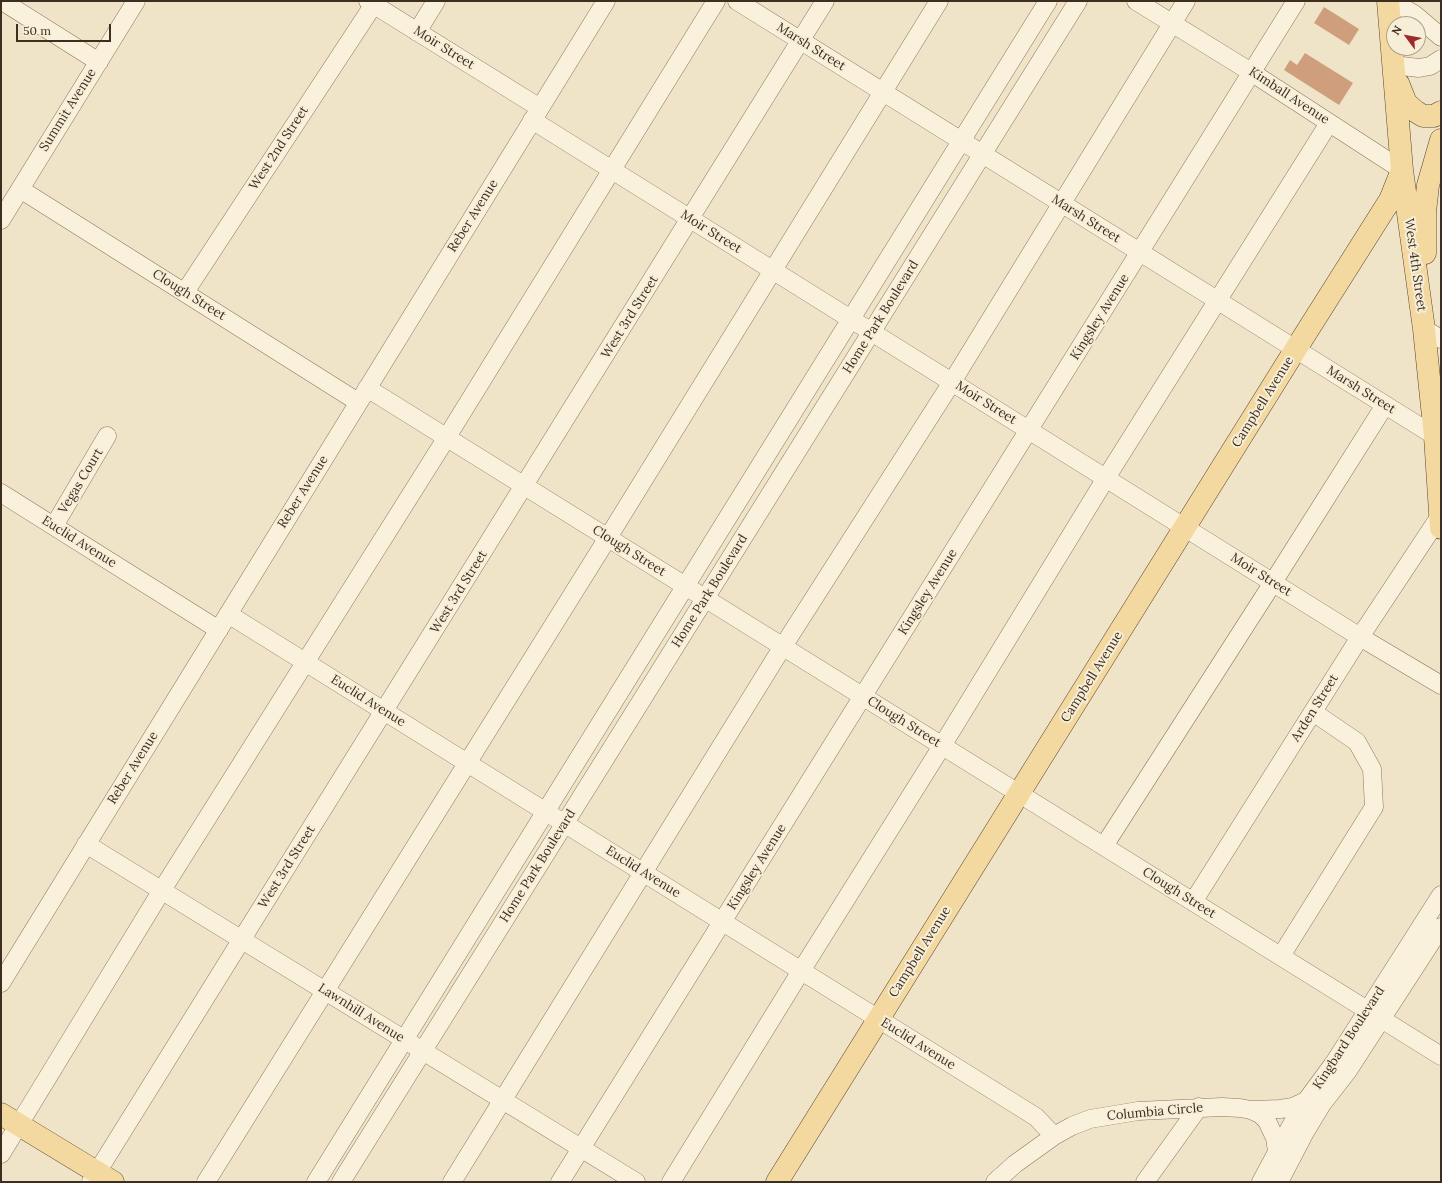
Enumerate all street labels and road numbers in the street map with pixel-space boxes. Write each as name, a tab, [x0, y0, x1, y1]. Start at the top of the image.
street label: Marsh Street	[774, 20, 848, 74]
street label: Moir Street	[411, 23, 477, 73]
street label: Kimball Avenue	[1246, 64, 1332, 128]
street label: Summit Avenue	[36, 66, 100, 154]
street label: West 2nd Street	[246, 103, 312, 193]
street label: Reber Avenue	[444, 177, 502, 255]
street label: Marsh Street	[1049, 192, 1123, 246]
street label: Moir Street	[678, 207, 744, 257]
street label: West 4th Street	[1401, 217, 1429, 313]
street label: Home Park Boulevard	[840, 258, 922, 376]
street label: Clough Street	[149, 266, 229, 324]
street label: Kingsley Avenue	[1067, 271, 1133, 363]
street label: West 3rd Street	[598, 273, 662, 361]
street label: Campbell Avenue	[1229, 354, 1297, 450]
street label: Marsh Street	[1324, 363, 1398, 417]
street label: Moir Street	[953, 378, 1019, 428]
street label: Vegas Court	[55, 445, 107, 517]
street label: Reber Avenue	[274, 453, 332, 531]
street label: Euclid Avenue	[39, 513, 119, 571]
street label: Clough Street	[589, 522, 669, 580]
street label: Home Park Boulevard	[669, 532, 751, 650]
street label: Kingsley Avenue	[895, 546, 961, 638]
street label: West 3rd Street	[427, 548, 491, 636]
street label: Moir Street	[1228, 550, 1294, 600]
street label: Campbell Avenue	[1058, 629, 1126, 725]
street label: Arden Street	[1288, 671, 1342, 745]
street label: Euclid Avenue	[328, 672, 408, 730]
street label: Clough Street	[864, 693, 944, 751]
street label: Reber Avenue	[104, 729, 162, 807]
street label: Home Park Boulevard	[497, 807, 579, 925]
street label: Kingsley Avenue	[724, 821, 790, 913]
street label: West 3rd Street	[255, 823, 319, 911]
street label: Euclid Avenue	[603, 843, 683, 901]
street label: Clough Street	[1139, 864, 1219, 922]
street label: Campbell Avenue	[886, 904, 954, 1000]
street label: Lawnhill Avenue	[315, 980, 407, 1046]
street label: Kingbard Boulevard	[1310, 984, 1388, 1092]
street label: Euclid Avenue	[878, 1015, 958, 1073]
street label: Columbia Circle	[1106, 1100, 1204, 1124]

